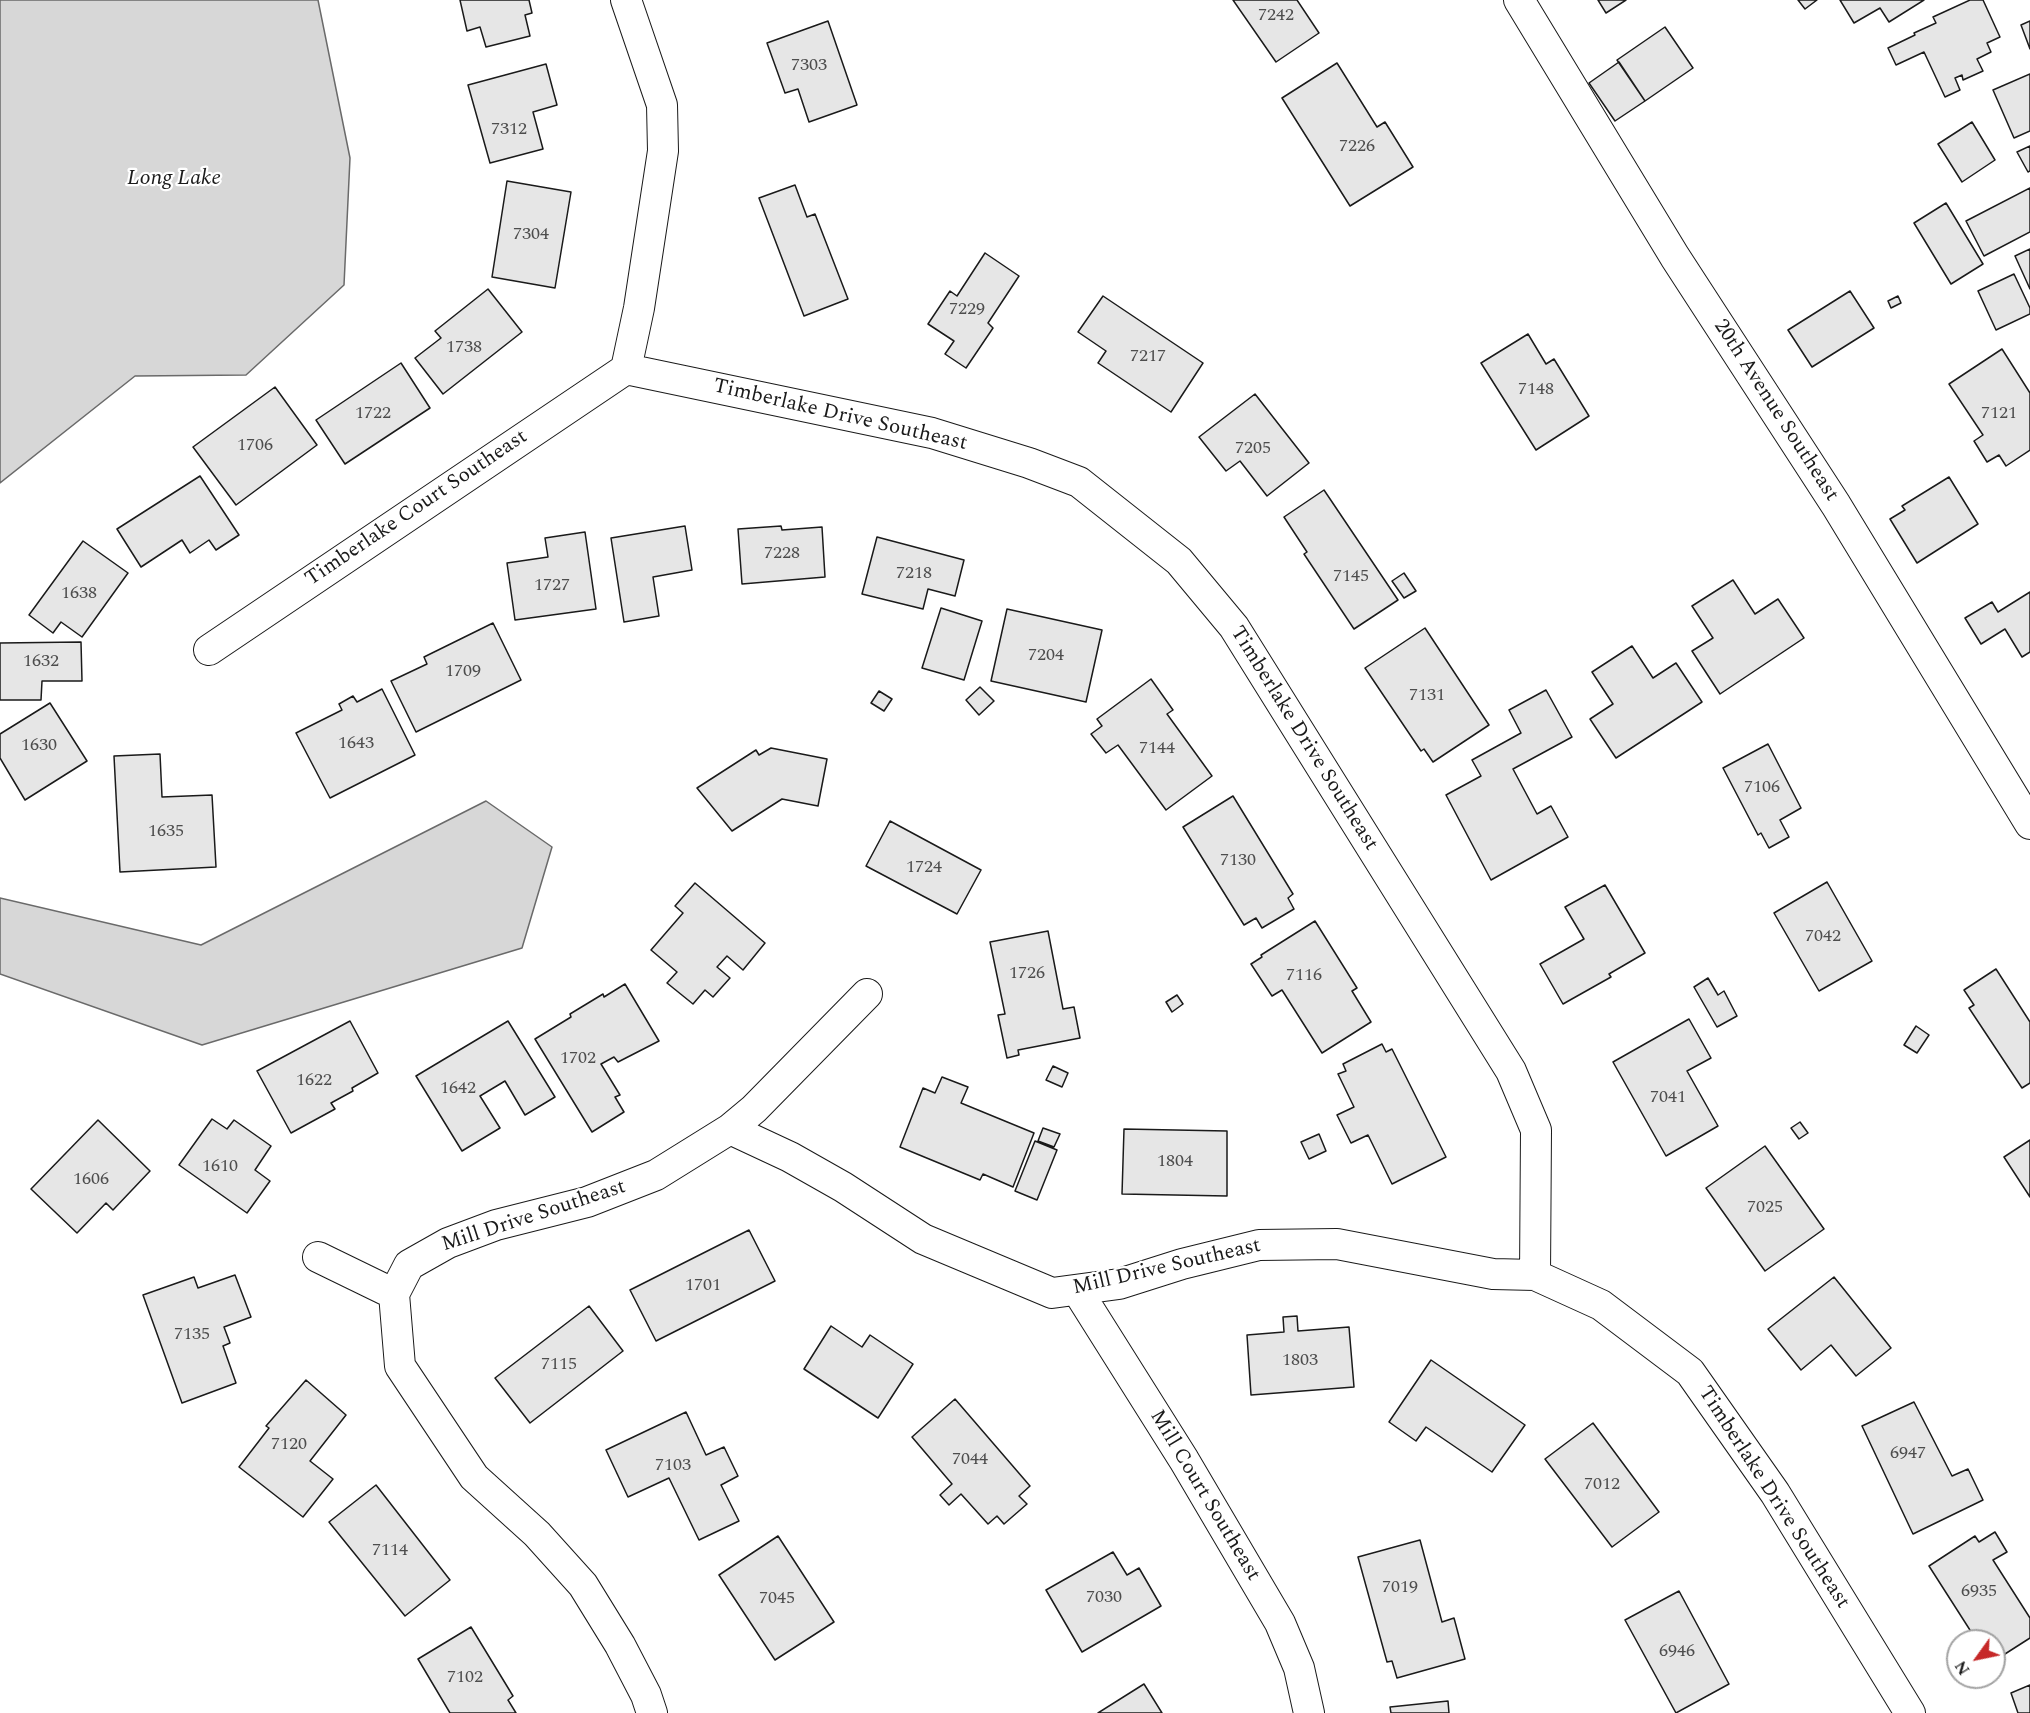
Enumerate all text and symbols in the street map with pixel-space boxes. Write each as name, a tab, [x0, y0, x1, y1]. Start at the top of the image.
house number: 7242	[1258, 5, 1294, 27]
house number: 7303	[791, 55, 827, 77]
house number: 7312	[491, 119, 527, 141]
house number: 7226	[1339, 136, 1375, 158]
water label: Long Lake	[127, 167, 221, 193]
house number: 7304	[513, 224, 549, 246]
house number: 7229	[949, 299, 985, 321]
street label: 20th Avenue Southeast	[1707, 315, 1843, 507]
house number: 1738	[446, 337, 482, 359]
house number: 7217	[1130, 346, 1166, 368]
street label: Timberlake Drive Southeast	[711, 374, 969, 458]
house number: 7148	[1518, 379, 1554, 401]
house number: 1722	[355, 403, 391, 425]
house number: 7121	[1981, 403, 2017, 425]
street label: Timberlake Court Southeast	[301, 425, 533, 593]
house number: 1706	[237, 435, 273, 457]
house number: 7205	[1235, 438, 1271, 460]
house number: 7228	[764, 543, 800, 565]
house number: 7218	[896, 563, 932, 585]
house number: 7145	[1333, 566, 1369, 588]
house number: 1727	[534, 575, 570, 597]
house number: 1638	[61, 583, 97, 605]
street label: Timberlake Drive Southeast	[1223, 622, 1383, 856]
house number: 7204	[1028, 645, 1064, 667]
house number: 1632	[23, 651, 59, 673]
house number: 1709	[445, 661, 481, 683]
house number: 7131	[1409, 685, 1445, 707]
house number: 1643	[338, 733, 374, 755]
house number: 1630	[21, 735, 57, 757]
house number: 7144	[1139, 738, 1175, 760]
house number: 7106	[1744, 777, 1780, 799]
house number: 1635	[148, 821, 184, 843]
house number: 7130	[1220, 850, 1256, 872]
house number: 1724	[906, 857, 942, 879]
house number: 7042	[1805, 926, 1841, 948]
house number: 1726	[1009, 963, 1045, 985]
house number: 7116	[1286, 965, 1322, 987]
house number: 1702	[560, 1048, 596, 1070]
house number: 1622	[296, 1070, 332, 1092]
house number: 1642	[440, 1078, 476, 1100]
house number: 7041	[1650, 1087, 1686, 1109]
house number: 1804	[1157, 1151, 1193, 1173]
house number: 1610	[202, 1156, 238, 1178]
house number: 1606	[73, 1169, 109, 1191]
street label: Mill Drive Southeast	[439, 1175, 629, 1259]
house number: 7025	[1747, 1197, 1783, 1219]
street label: Mill Drive Southeast	[1071, 1234, 1263, 1302]
house number: 1701	[685, 1275, 721, 1297]
house number: 7135	[174, 1324, 210, 1346]
house number: 1803	[1282, 1350, 1318, 1372]
house number: 7115	[541, 1354, 577, 1376]
street label: Timberlake Drive Southeast	[1692, 1382, 1854, 1614]
street label: Mill Court Southeast	[1143, 1406, 1265, 1586]
house number: 7120	[271, 1434, 307, 1456]
house number: 6947	[1890, 1443, 1926, 1465]
house number: 7044	[952, 1449, 988, 1471]
house number: 7103	[655, 1455, 691, 1477]
house number: 7012	[1584, 1474, 1620, 1496]
house number: 7114	[372, 1540, 408, 1562]
house number: 7019	[1382, 1577, 1418, 1599]
house number: 6935	[1961, 1581, 1997, 1603]
house number: 7030	[1086, 1587, 1122, 1609]
house number: 7045	[759, 1588, 795, 1610]
north arrow	[1946, 1629, 2006, 1689]
house number: 6946	[1659, 1641, 1695, 1663]
text: N	[1949, 1656, 1976, 1680]
house number: 7102	[447, 1667, 483, 1689]

